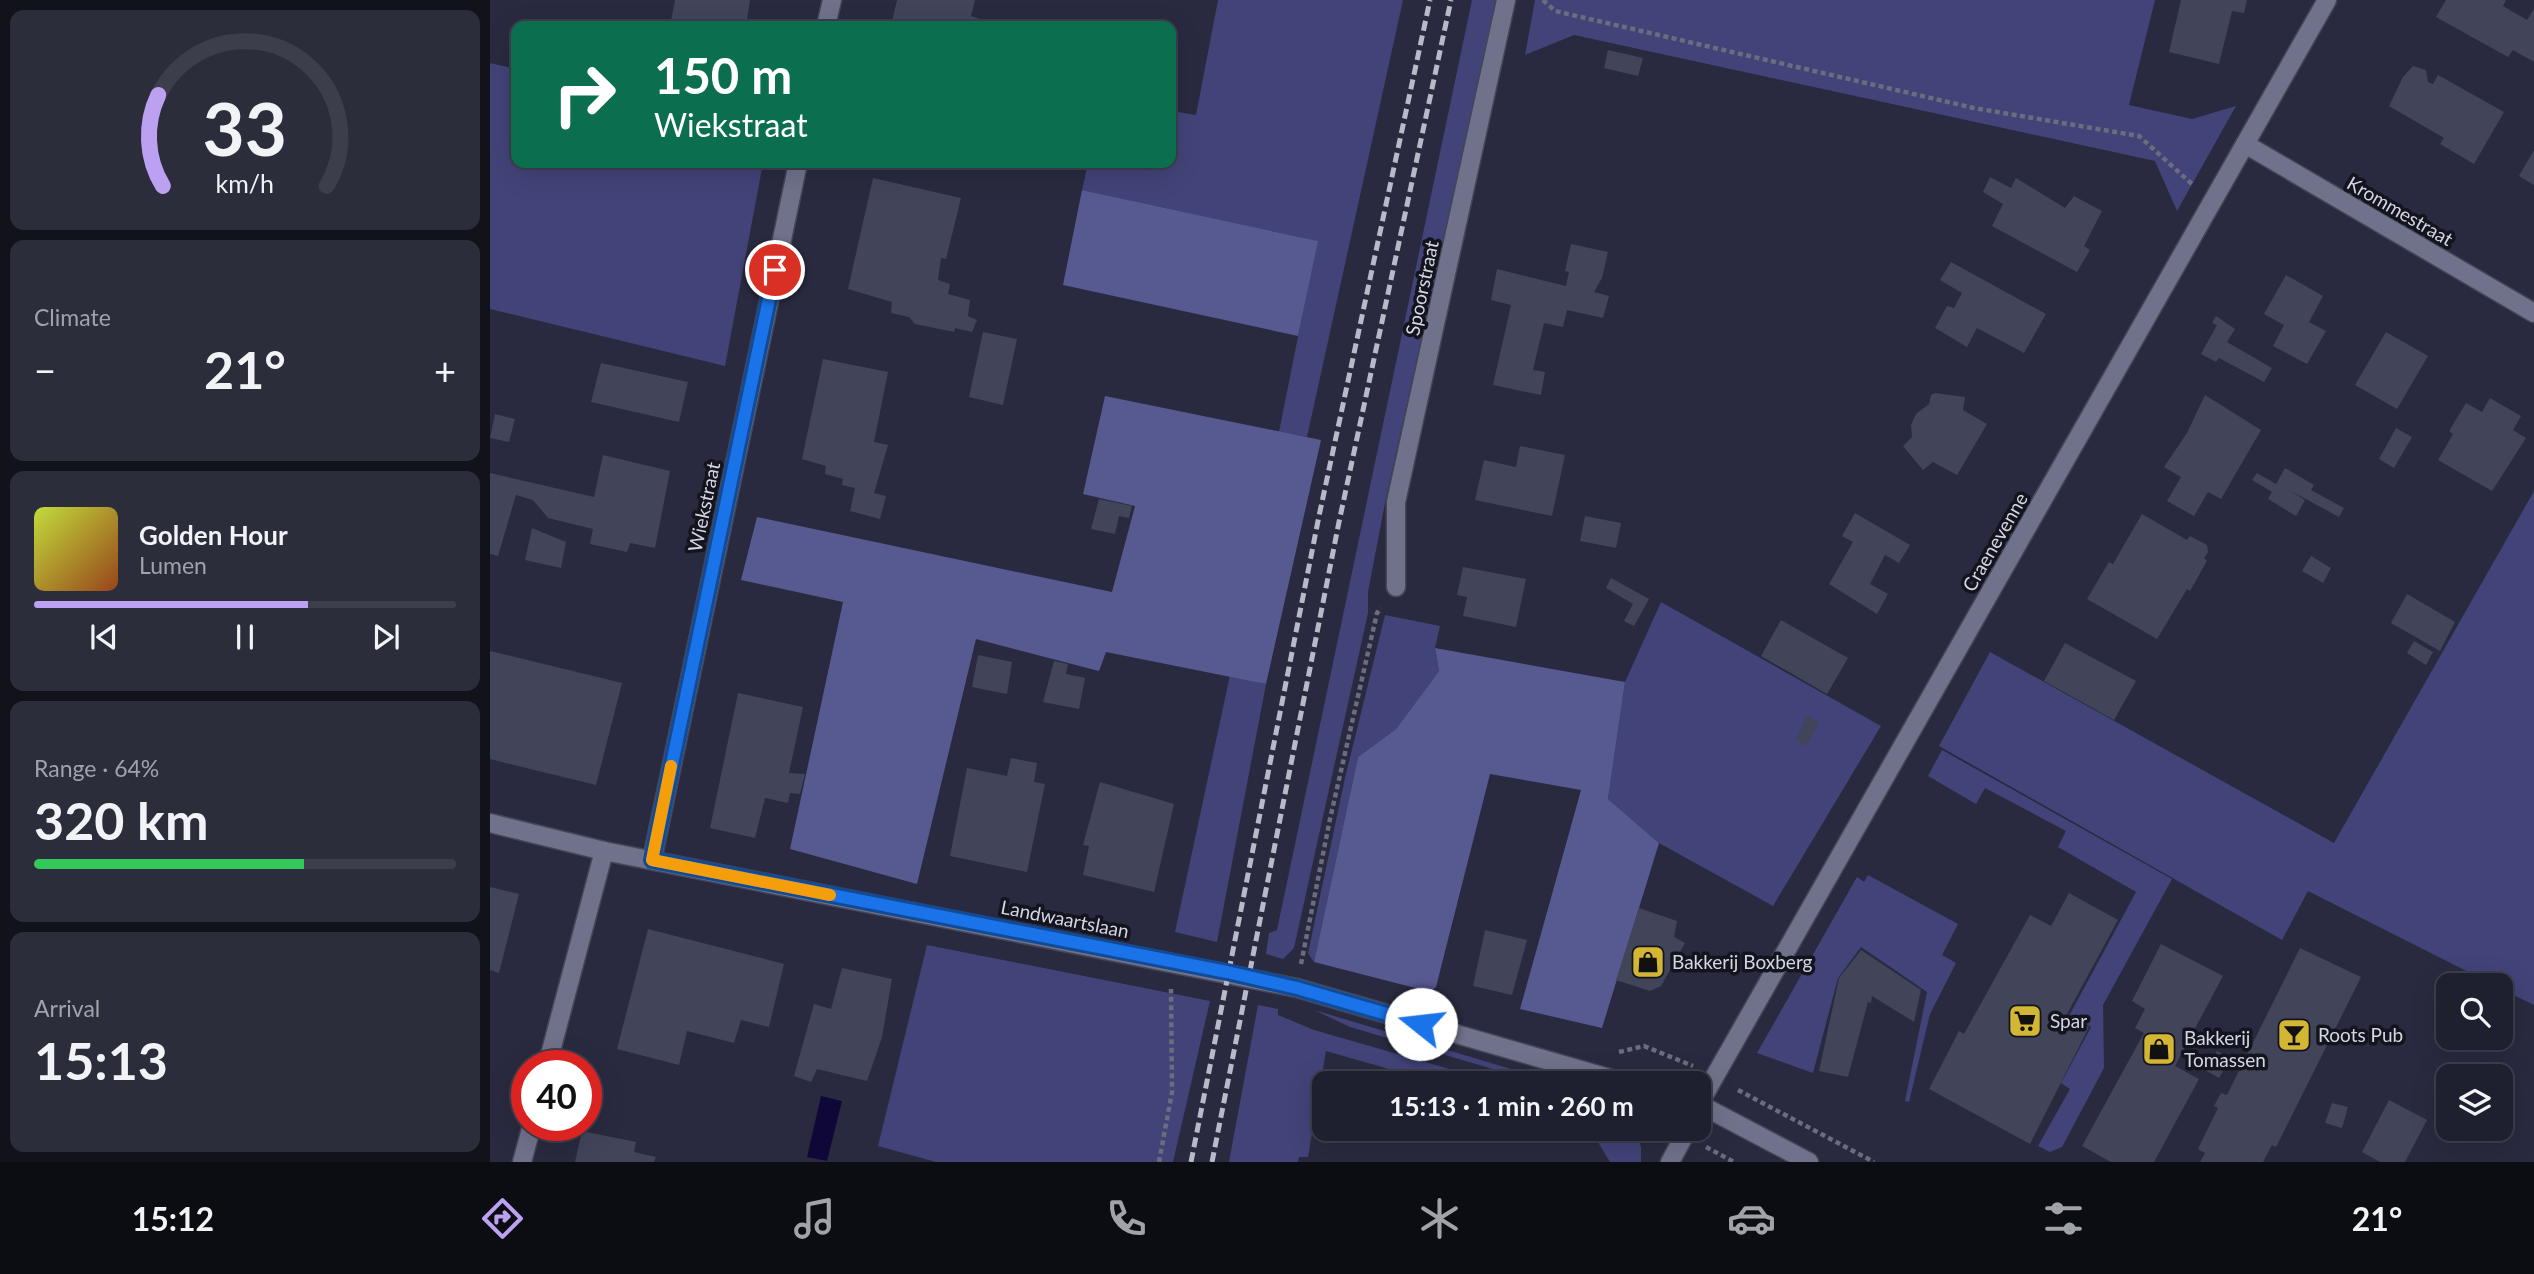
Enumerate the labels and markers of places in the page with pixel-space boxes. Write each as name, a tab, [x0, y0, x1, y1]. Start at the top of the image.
pin	[745, 240, 805, 300]
shop icon: Bakkerij Boxberg	[1629, 943, 1667, 981]
place label: Bakkerij Boxberg	[1672, 950, 1813, 973]
supermarket icon: Spar	[2006, 1002, 2044, 1040]
place label: Spar	[2050, 1009, 2087, 1032]
bar icon: Roots Pub	[2275, 1016, 2313, 1054]
place label: Roots Pub	[2318, 1023, 2403, 1046]
place label: Bakkerij Tomassen	[2184, 1026, 2266, 1071]
shop icon: Bakkerij Tomassen	[2140, 1030, 2178, 1068]

